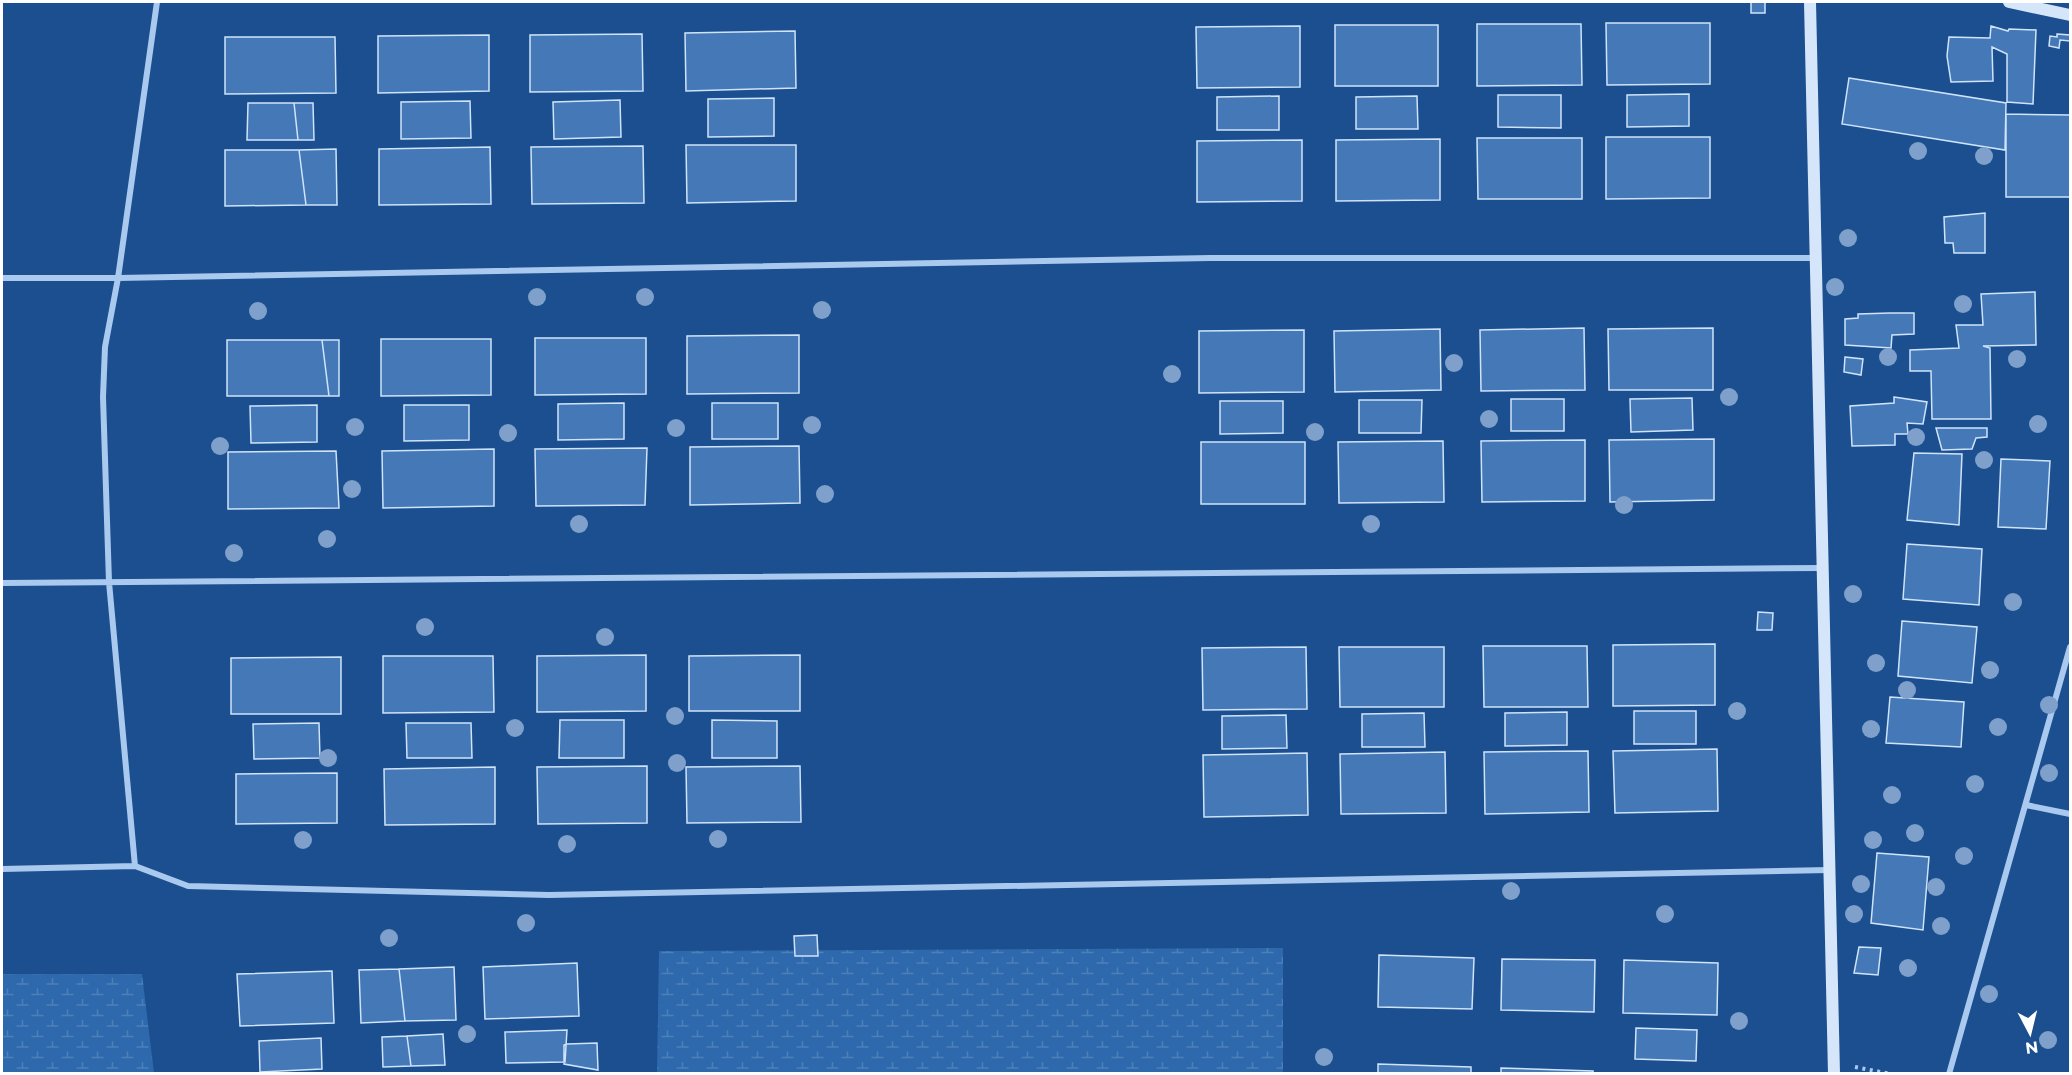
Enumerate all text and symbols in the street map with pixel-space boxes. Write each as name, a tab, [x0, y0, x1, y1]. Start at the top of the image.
north arrow	[2000, 1003, 2060, 1063]
text: N	[2024, 1037, 2039, 1058]

